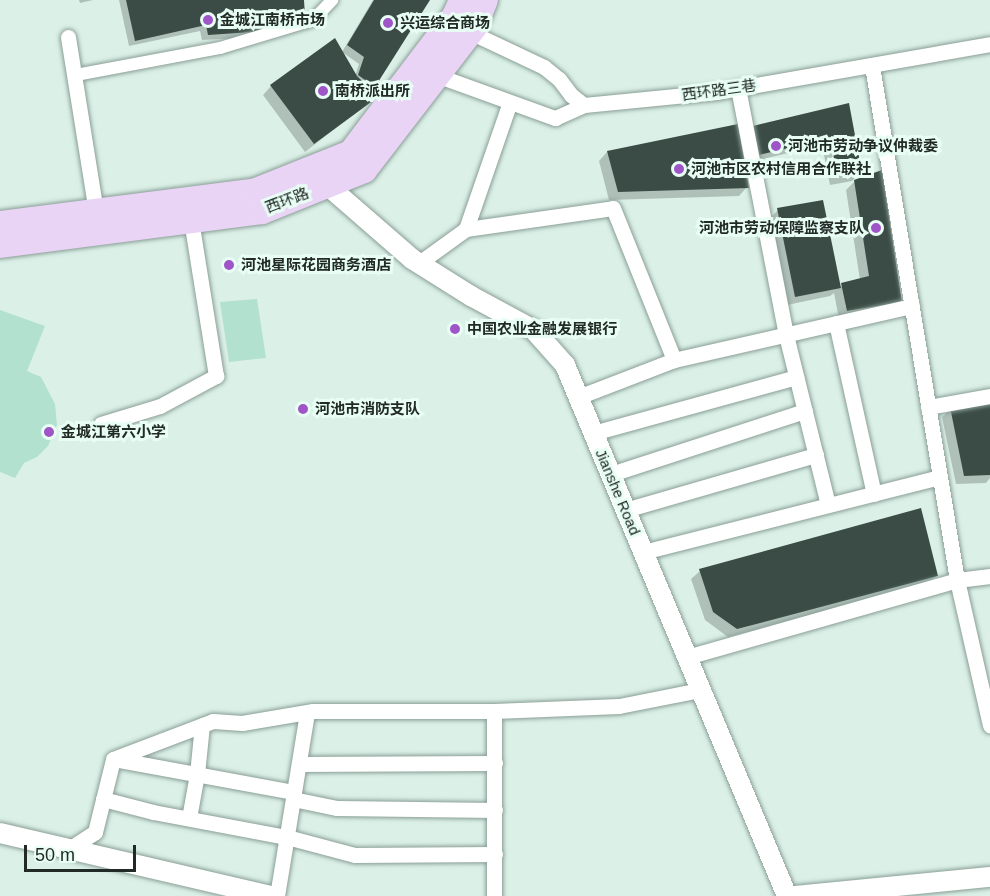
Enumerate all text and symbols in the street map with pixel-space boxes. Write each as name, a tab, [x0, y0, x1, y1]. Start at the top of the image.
place label: 金城江南桥市场	[220, 11, 325, 29]
marker: 金城江南桥市场	[201, 13, 215, 27]
place label: 兴运综合商场	[400, 14, 490, 32]
marker: 兴运综合商场	[381, 16, 395, 30]
street label: 西环路三巷	[681, 76, 757, 104]
place label: 南桥派出所	[335, 82, 410, 100]
marker: 南桥派出所	[316, 84, 330, 98]
place label: 河池市劳动争议仲裁委	[788, 137, 938, 155]
marker: 河池市劳动争议仲裁委	[769, 139, 783, 153]
place label: 河池市区农村信用合作联社	[691, 160, 871, 178]
marker: 河池市区农村信用合作联社	[672, 162, 686, 176]
street label: 西环路	[263, 184, 311, 216]
place label: 河池市劳动保障监察支队	[699, 219, 864, 237]
marker: 河池市劳动保障监察支队	[869, 221, 883, 235]
place label: 河池星际花园商务酒店	[241, 256, 391, 274]
marker: 河池星际花园商务酒店	[222, 258, 236, 272]
place label: 中国农业金融发展银行	[467, 320, 617, 338]
marker: 中国农业金融发展银行	[448, 322, 462, 336]
place label: 河池市消防支队	[315, 400, 420, 418]
marker: 河池市消防支队	[296, 402, 310, 416]
place label: 金城江第六小学	[61, 423, 166, 441]
marker: 金城江第六小学	[42, 425, 56, 439]
street label: Jianshe Road	[592, 446, 644, 538]
scale bar	[27, 833, 140, 871]
text: 50 m	[35, 845, 75, 865]

